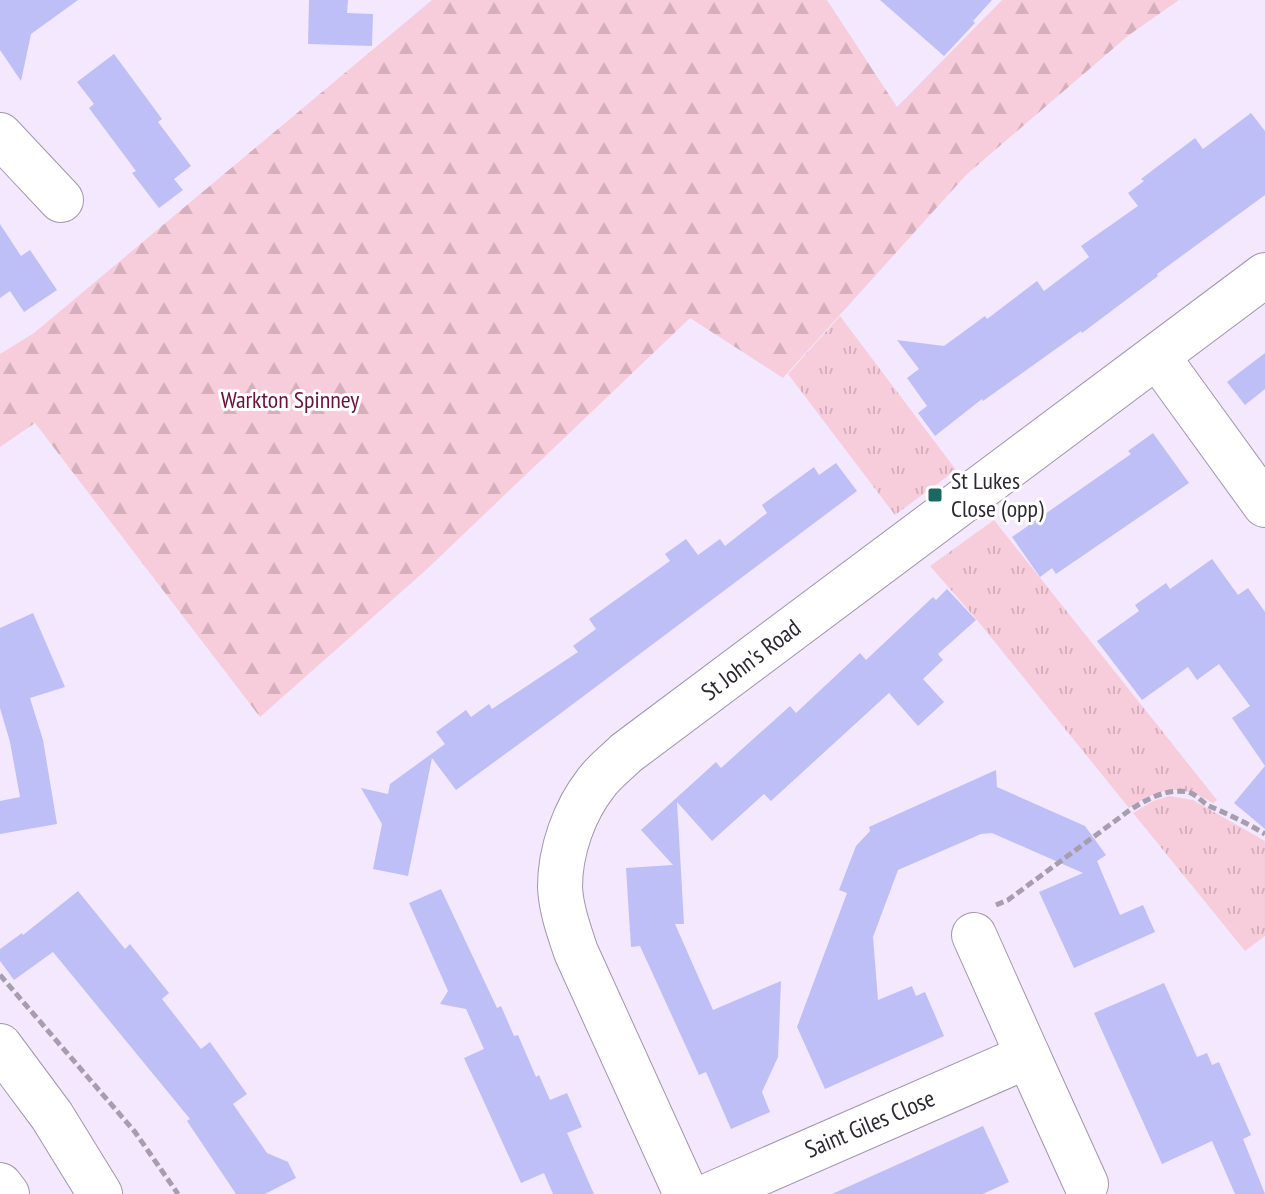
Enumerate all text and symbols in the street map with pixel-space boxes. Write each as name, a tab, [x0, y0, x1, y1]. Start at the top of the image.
park label: Warkton Spinney	[221, 384, 359, 415]
place label: St Lukes Close (opp)	[951, 465, 1044, 524]
marker: St Lukes Close (opp)	[926, 486, 944, 504]
street label: St John's Road	[695, 612, 807, 707]
street label: Saint Giles Close	[800, 1082, 939, 1165]

